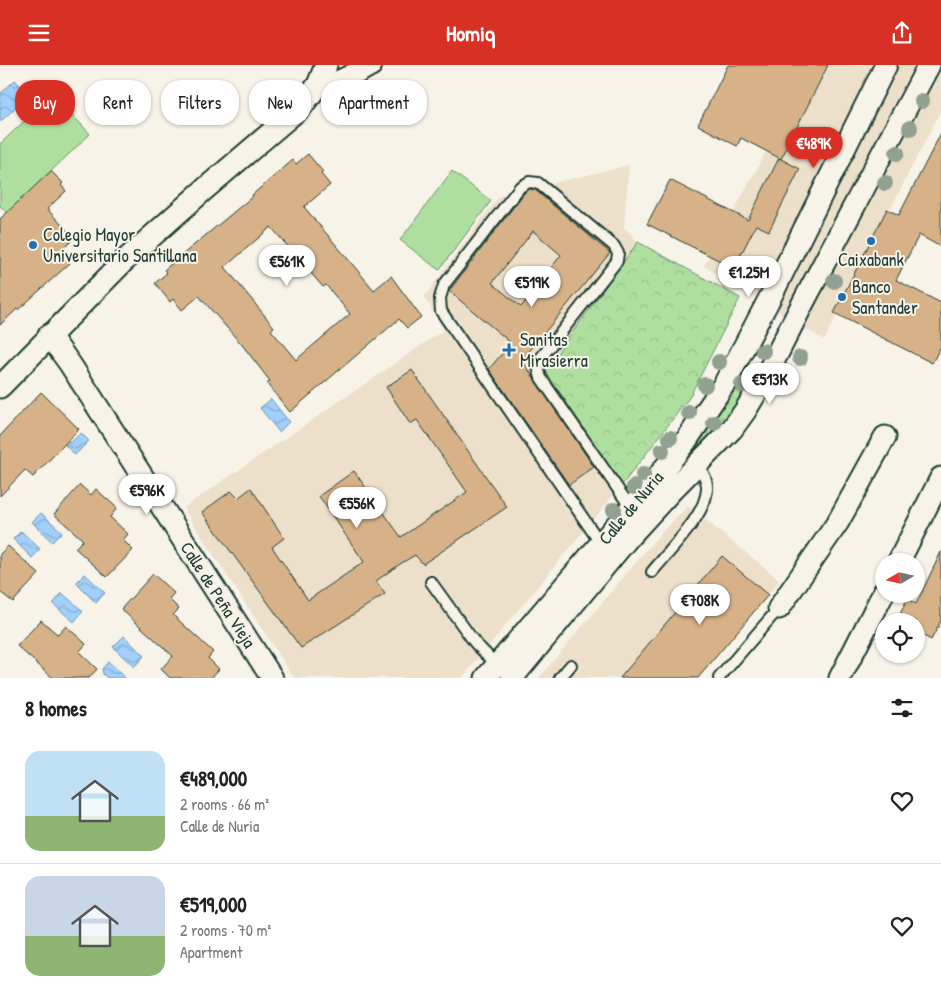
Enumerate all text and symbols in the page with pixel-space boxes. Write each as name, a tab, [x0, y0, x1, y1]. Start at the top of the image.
text: Homiq	[446, 18, 495, 48]
icon: menu	[25, 19, 53, 47]
icon: share	[888, 19, 916, 47]
chip: Buy	[15, 80, 75, 125]
chip: Rent	[85, 80, 151, 125]
chip: Filters	[161, 80, 239, 125]
chip: New	[249, 80, 311, 125]
chip: Apartment	[321, 80, 427, 125]
pin: €489K	[779, 127, 849, 169]
text: €489K	[797, 132, 831, 154]
place label: Colegio Mayor Universitario Santillana	[43, 222, 197, 268]
marker: Caixabank	[865, 235, 877, 247]
marker: Colegio Mayor Universitario Santillana	[27, 239, 39, 251]
pin: €561K	[252, 245, 322, 287]
place label: Caixabank	[838, 247, 905, 272]
text: €561K	[269, 250, 305, 272]
pin: €1.25M	[708, 255, 790, 298]
text: €1.25M	[729, 261, 769, 283]
pin: €519K	[497, 265, 567, 308]
text: €519K	[515, 271, 549, 293]
place label: Banco Santander	[852, 274, 918, 320]
marker: Banco Santander	[836, 291, 848, 303]
place label: Sanitas Mirasierra	[520, 327, 588, 373]
marker: Sanitas Mirasierra	[502, 343, 516, 357]
pin: €513K	[735, 363, 805, 405]
text: €513K	[752, 368, 788, 390]
street label: Calle de Nuria	[592, 466, 669, 550]
pin: €596K	[112, 473, 182, 516]
text: €596K	[129, 479, 165, 501]
pin: €556K	[322, 487, 392, 529]
text: €556K	[339, 492, 375, 514]
street label: Calle de Peña Vieja	[175, 537, 262, 653]
north arrow	[875, 553, 925, 603]
map controls	[875, 553, 925, 663]
pin: €708K	[665, 583, 735, 626]
text: €708K	[681, 589, 719, 611]
button: locate	[875, 613, 925, 663]
text: 8 homes	[25, 694, 87, 723]
icon: filters	[888, 694, 916, 722]
text: €489,000	[180, 764, 247, 793]
icon: home	[65, 771, 125, 831]
icon: heart	[888, 787, 916, 815]
text: 2 rooms · 66 m²	[180, 793, 269, 815]
text: Calle de Nuria	[180, 815, 259, 837]
text: €519,000	[180, 890, 247, 919]
icon: home	[65, 896, 125, 956]
icon: heart	[888, 912, 916, 940]
text: 2 rooms · 70 m²	[180, 919, 271, 941]
text: Apartment	[180, 941, 243, 963]

